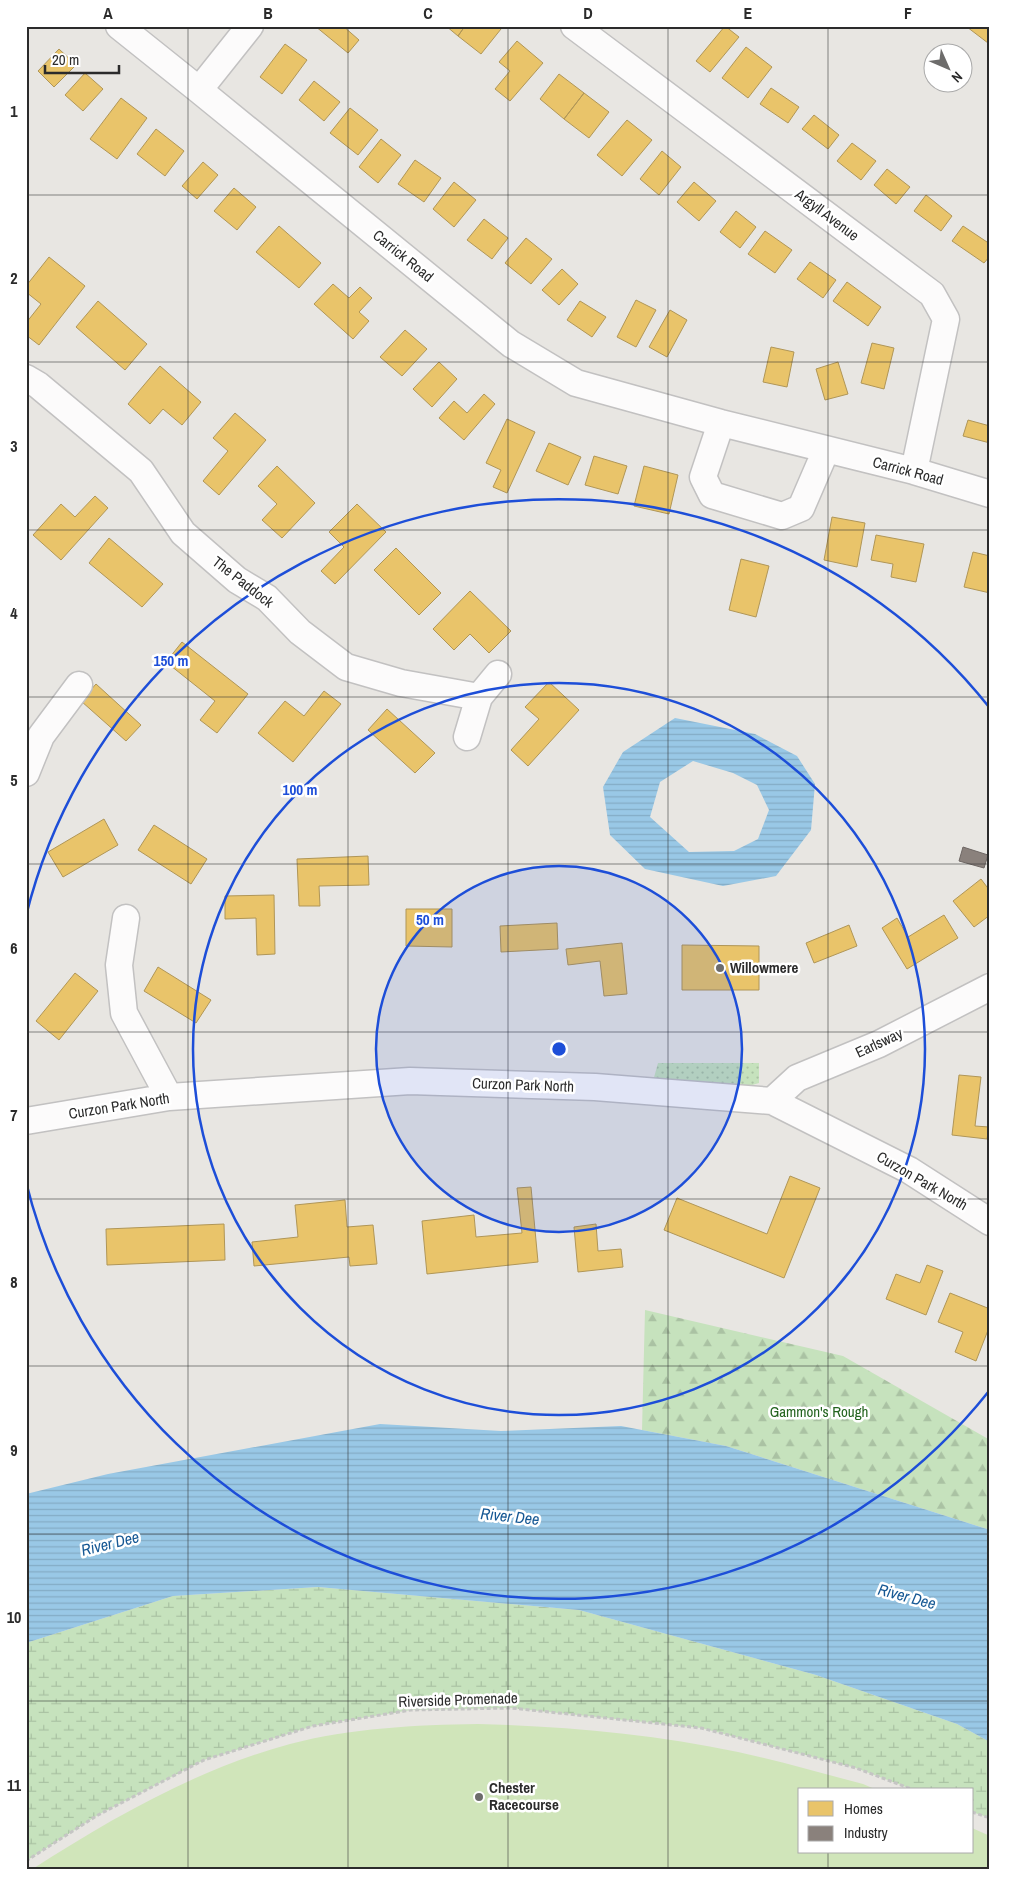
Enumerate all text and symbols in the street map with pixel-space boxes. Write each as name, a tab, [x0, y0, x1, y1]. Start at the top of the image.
text: A	[103, 2, 113, 24]
text: B	[263, 2, 273, 24]
text: C	[423, 2, 433, 24]
text: D	[583, 2, 593, 24]
text: E	[744, 2, 753, 24]
text: F	[904, 2, 912, 24]
scale bar	[45, 42, 119, 74]
north arrow	[924, 42, 974, 92]
text: 20 m	[52, 49, 79, 70]
text: N	[948, 68, 966, 86]
text: 1	[10, 100, 18, 122]
street label: Argyll Avenue	[790, 183, 864, 246]
street label: Carrick Road	[369, 225, 438, 287]
text: 2	[10, 267, 18, 289]
text: 3	[10, 435, 18, 457]
street label: Carrick Road	[870, 451, 946, 490]
street label: The Paddock	[208, 551, 279, 613]
text: 4	[10, 602, 18, 624]
text: 150 m	[154, 650, 188, 671]
text: 5	[10, 769, 18, 791]
text: 100 m	[283, 779, 317, 800]
text: 50 m	[416, 909, 444, 930]
text: 6	[10, 937, 18, 959]
place label: Willowmere	[730, 957, 798, 978]
marker: Willowmere	[714, 962, 726, 974]
street label: Earlsway	[852, 1022, 907, 1063]
centre of rings	[550, 1040, 568, 1058]
street label: Curzon Park North	[472, 1072, 574, 1097]
street label: Curzon Park North	[67, 1087, 171, 1124]
text: 7	[10, 1104, 18, 1126]
street label: Curzon Park North	[873, 1146, 972, 1215]
text: 8	[10, 1271, 18, 1293]
park label: Gammon's Rough	[770, 1401, 868, 1422]
text: 9	[10, 1439, 18, 1461]
water label: River Dee	[479, 1502, 541, 1530]
water label: River Dee	[79, 1525, 141, 1561]
water label: River Dee	[876, 1578, 938, 1614]
text: 10	[7, 1606, 21, 1628]
street label: Riverside Promenade	[398, 1687, 518, 1712]
text: 11	[7, 1774, 22, 1796]
place label: Chester Racecourse	[489, 1777, 559, 1815]
legend	[798, 1788, 974, 1854]
marker: Chester Racecourse	[473, 1791, 485, 1803]
text: Homes	[844, 1798, 883, 1819]
text: Industry	[844, 1822, 889, 1843]

